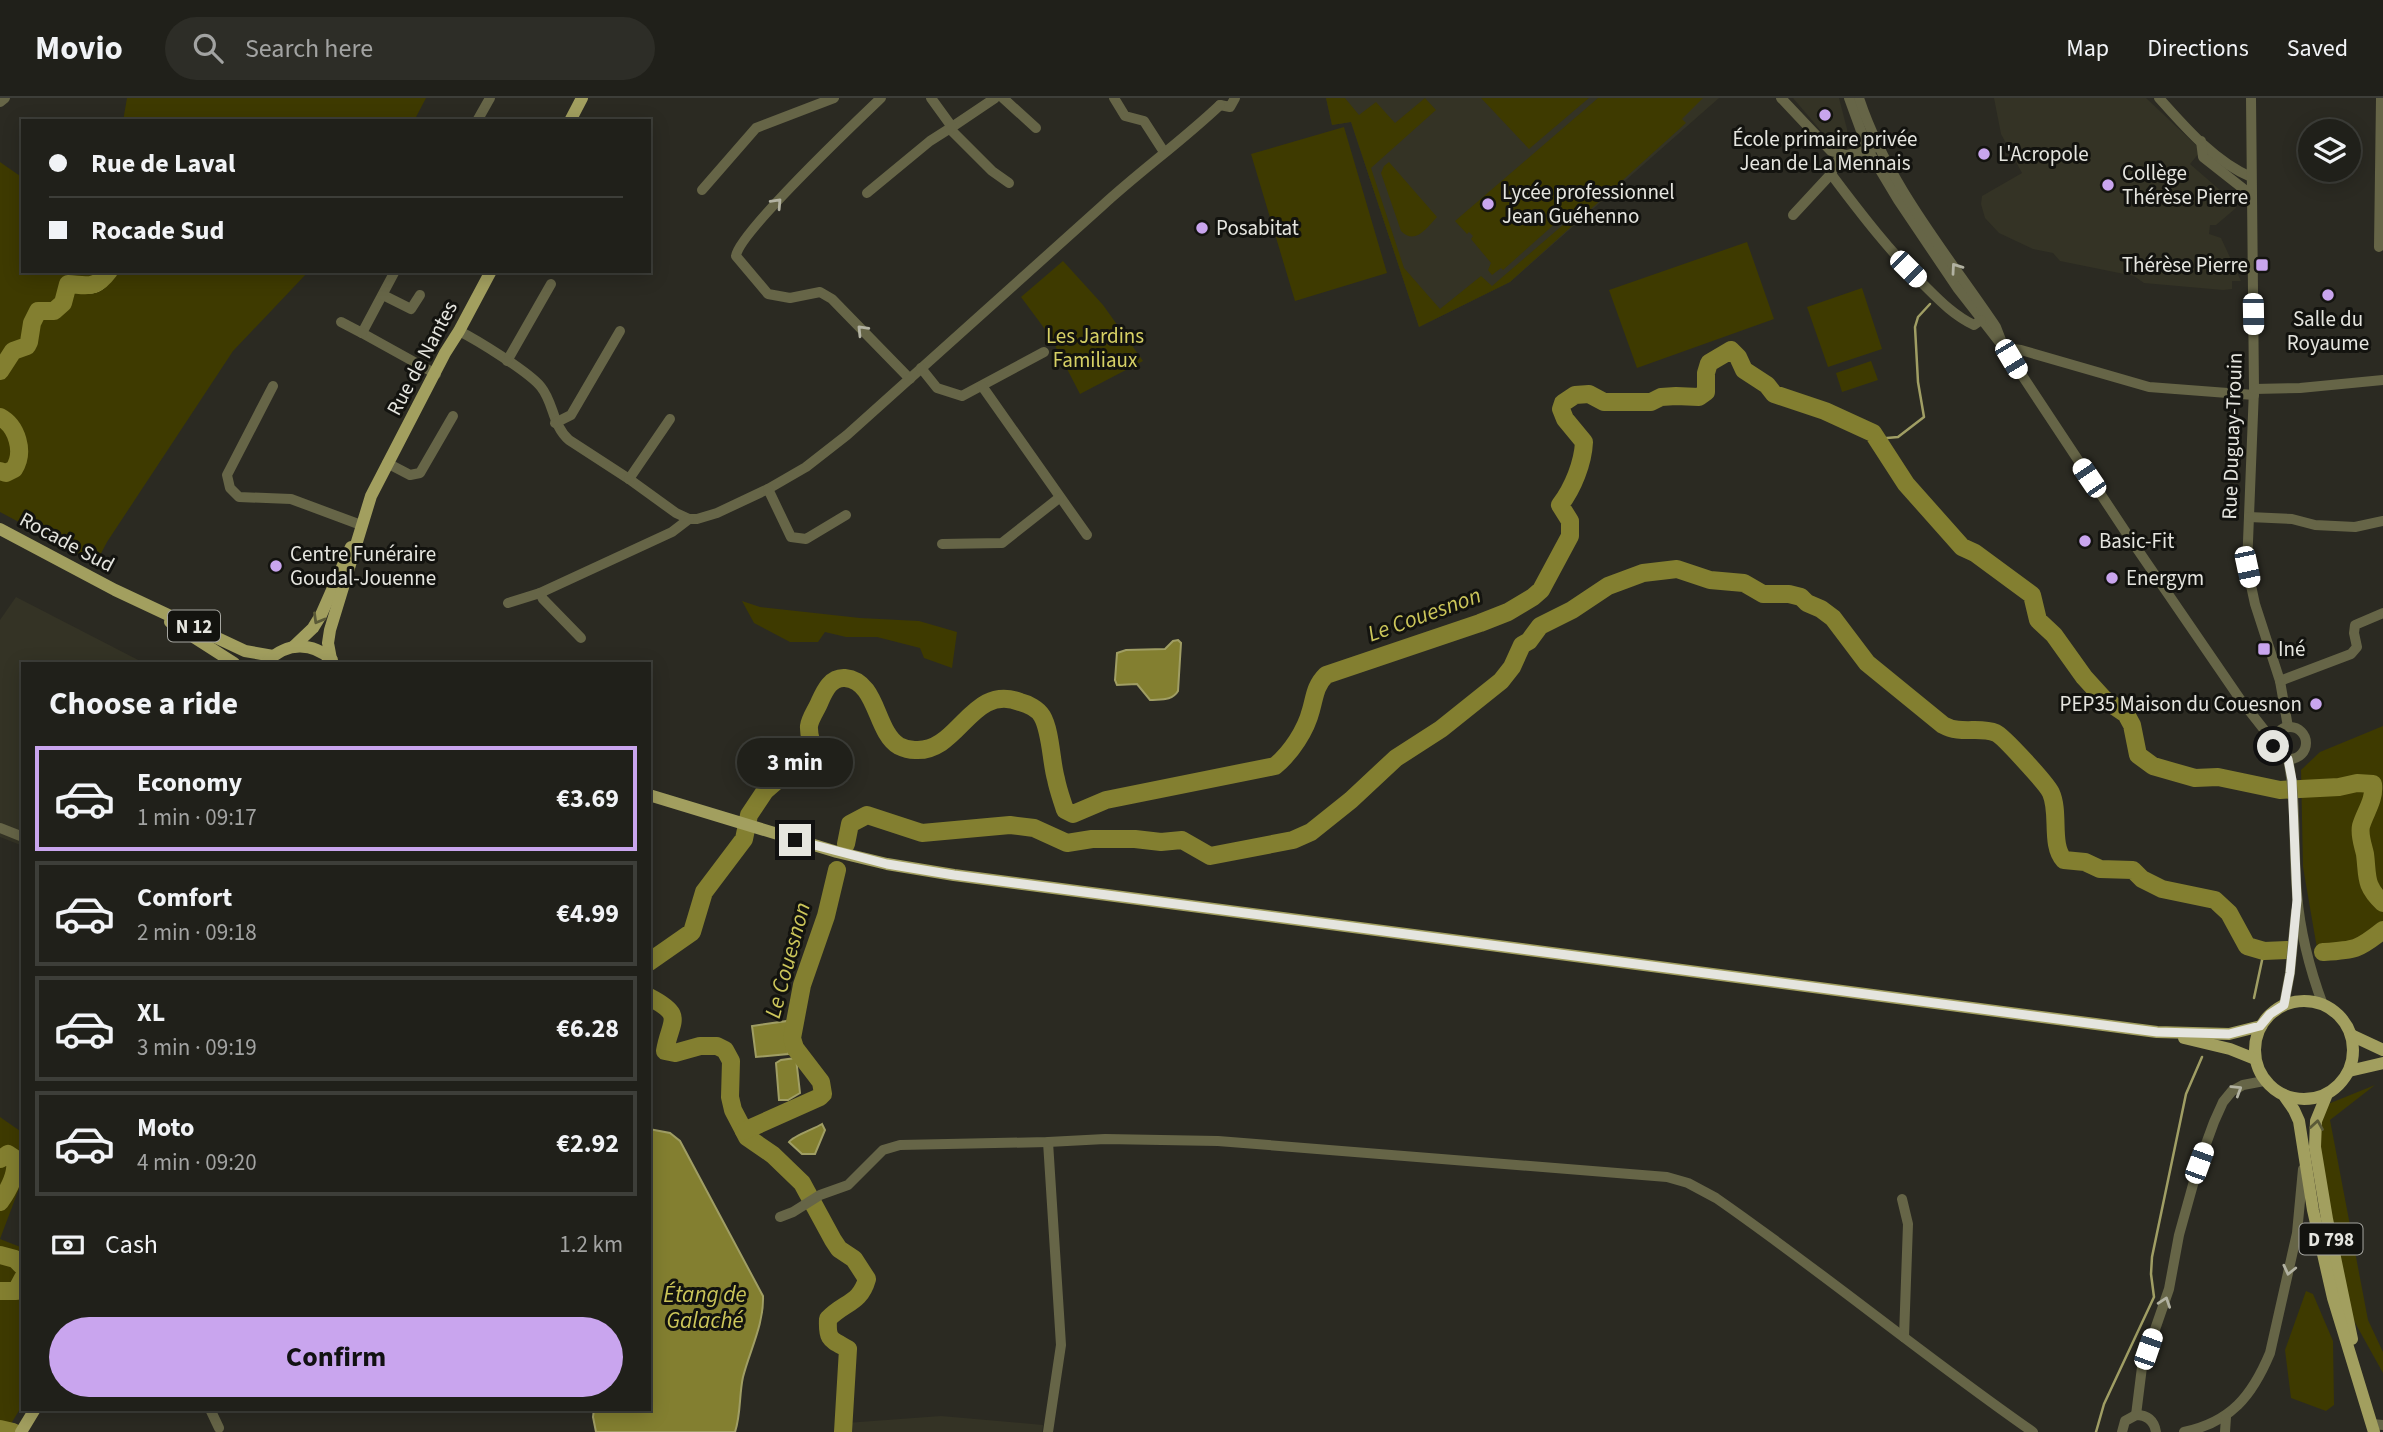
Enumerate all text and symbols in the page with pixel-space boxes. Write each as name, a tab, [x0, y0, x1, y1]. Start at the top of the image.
search box	[165, 17, 655, 80]
text: Movio	[35, 25, 123, 72]
icon: search	[189, 29, 227, 67]
text: Search here	[245, 30, 373, 67]
text: Map	[2066, 31, 2109, 66]
text: Directions	[2147, 31, 2249, 66]
text: Saved	[2287, 31, 2348, 66]
marker: École primaire privée Jean de La Mennais	[1817, 107, 1833, 123]
map controls	[2298, 119, 2361, 182]
button: layers	[2298, 119, 2361, 182]
place label: École primaire privée Jean de La Mennais	[1733, 124, 1917, 178]
place label: L'Acropole	[1998, 139, 2089, 169]
text: Rue de Laval	[91, 145, 235, 182]
marker: L'Acropole	[1976, 146, 1992, 162]
place label: Collège Thérèse Pierre	[2122, 158, 2248, 212]
place label: Lycée professionnel Jean Guéhenno	[1502, 177, 1675, 231]
marker: Collège Thérèse Pierre	[2100, 177, 2116, 193]
marker: Lycée professionnel Jean Guéhenno	[1480, 196, 1496, 212]
one-way arrow	[769, 198, 782, 211]
text: Rocade Sud	[91, 212, 224, 249]
place label: Posabitat	[1216, 213, 1299, 243]
marker: Posabitat	[1194, 220, 1210, 236]
car	[1886, 247, 1931, 291]
place label: Thérèse Pierre	[2122, 250, 2248, 280]
marker: Thérèse Pierre	[2254, 257, 2270, 273]
one-way arrow	[1952, 263, 1964, 276]
marker: Salle du Royaume	[2320, 287, 2336, 303]
car	[2243, 293, 2264, 335]
street label: Rue de Nantes	[379, 295, 465, 421]
place label: Salle du Royaume	[2287, 304, 2369, 358]
park label: Les Jardins Familiaux	[1046, 321, 1144, 375]
one-way arrow	[857, 325, 870, 338]
car	[1992, 336, 2031, 382]
street label: Rue Duguay-Trouin	[2214, 352, 2250, 520]
car	[2069, 455, 2110, 501]
street label: Rocade Sud	[14, 504, 120, 580]
place label: Basic-Fit	[2099, 526, 2174, 556]
marker: Basic-Fit	[2077, 533, 2093, 549]
place label: Centre Funéraire Goudal-Jouenne	[290, 539, 436, 593]
car	[2233, 544, 2262, 590]
marker: Centre Funéraire Goudal-Jouenne	[268, 558, 284, 574]
place label: Energym	[2126, 563, 2204, 593]
marker: Energym	[2104, 570, 2120, 586]
water label: Le Couesnon	[1363, 579, 1486, 650]
road number: N 12	[168, 610, 220, 642]
one-way arrow	[313, 611, 326, 624]
place label: Iné	[2278, 634, 2305, 664]
marker: Iné	[2256, 641, 2272, 657]
text: Choose a ride	[49, 681, 238, 727]
place label: PEP35 Maison du Couesnon	[2060, 689, 2302, 719]
marker: PEP35 Maison du Couesnon	[2308, 696, 2324, 712]
route start	[2257, 730, 2289, 762]
callout: 3 min	[737, 738, 853, 788]
text: 3 min	[767, 746, 823, 779]
text: Economy	[137, 764, 242, 801]
icon: car	[53, 767, 116, 830]
text: €3.69	[556, 780, 619, 817]
text: 1 min · 09:17	[137, 801, 257, 834]
route end	[779, 824, 811, 856]
text: Comfort	[137, 879, 232, 916]
icon: car	[53, 882, 116, 945]
text: €4.99	[556, 895, 619, 932]
water label: Le Couesnon	[756, 899, 819, 1022]
text: 2 min · 09:18	[137, 916, 257, 949]
text: XL	[137, 994, 165, 1031]
icon: car	[53, 997, 116, 1060]
text: €6.28	[556, 1010, 619, 1047]
text: 3 min · 09:19	[137, 1031, 257, 1064]
one-way arrow	[2229, 1086, 2242, 1099]
text: Moto	[137, 1109, 194, 1146]
icon: car	[53, 1112, 116, 1175]
one-way arrow	[2309, 1119, 2324, 1131]
text: €2.92	[556, 1125, 619, 1162]
car	[2182, 1140, 2217, 1186]
text: 4 min · 09:20	[137, 1146, 257, 1179]
road number: D 798	[2300, 1224, 2362, 1254]
icon: cash	[49, 1226, 87, 1264]
text: Cash	[105, 1226, 158, 1263]
text: 1.2 km	[559, 1228, 623, 1261]
one-way arrow	[2282, 1264, 2297, 1276]
water label: Étang de Galaché	[663, 1278, 747, 1337]
one-way arrow	[2157, 1296, 2171, 1308]
button: Confirm	[49, 1317, 623, 1397]
car	[2132, 1326, 2165, 1372]

